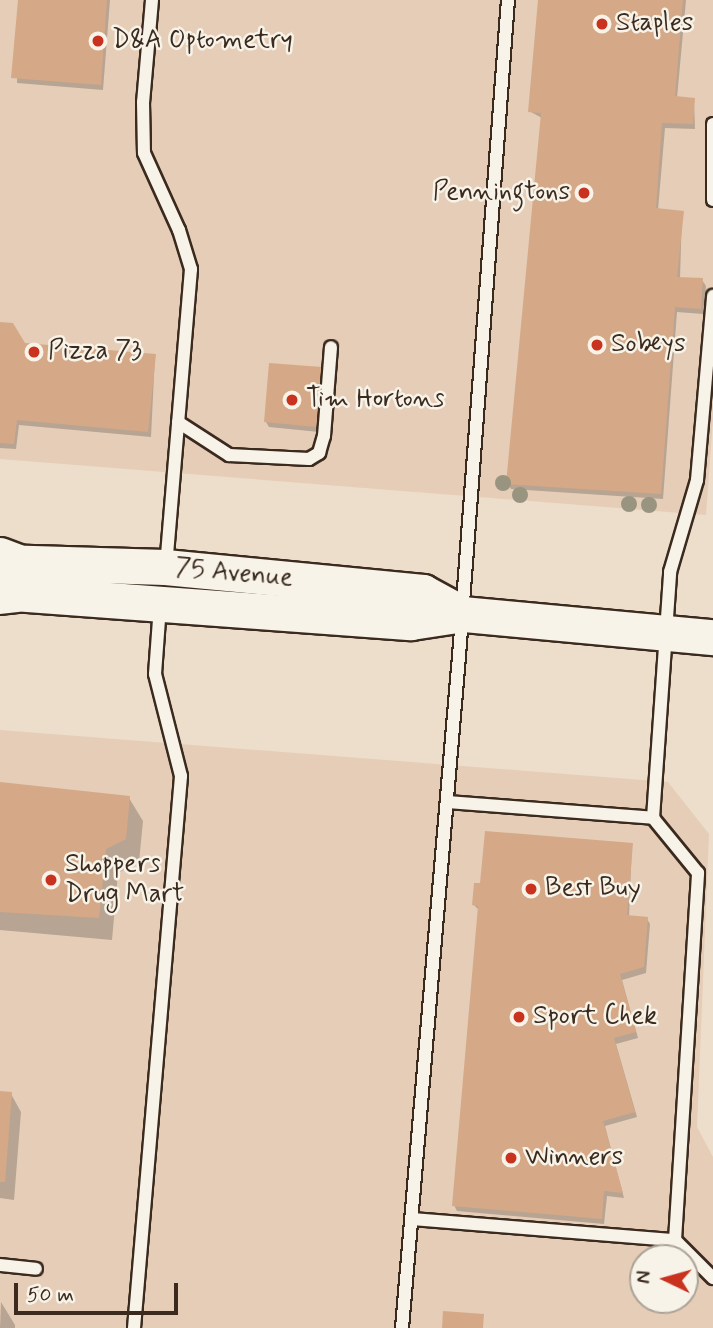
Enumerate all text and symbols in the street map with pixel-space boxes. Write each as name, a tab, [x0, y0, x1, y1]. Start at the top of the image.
place label: Staples	[616, 8, 693, 40]
marker: Staples	[594, 16, 610, 32]
place label: D&A Optometry	[112, 25, 292, 57]
marker: D&A Optometry	[90, 33, 106, 49]
place label: Penningtons	[433, 177, 570, 209]
marker: Penningtons	[576, 185, 592, 201]
place label: Sobeys	[611, 329, 686, 361]
place label: Pizza 73	[48, 336, 142, 368]
marker: Sobeys	[589, 337, 605, 353]
marker: Pizza 73	[26, 344, 42, 360]
place label: Tim Hortons	[306, 384, 441, 416]
marker: Tim Hortons	[284, 392, 300, 408]
street label: 75 Avenue	[174, 553, 294, 595]
place label: Shoppers Drug Mart	[65, 849, 185, 910]
marker: Shoppers Drug Mart	[43, 872, 59, 888]
place label: Best Buy	[545, 873, 641, 905]
marker: Best Buy	[523, 881, 539, 897]
place label: Sport Chek	[533, 1001, 662, 1033]
marker: Sport Chek	[511, 1009, 527, 1025]
place label: Winners	[525, 1142, 623, 1174]
marker: Winners	[503, 1150, 519, 1166]
north arrow	[629, 1244, 699, 1314]
scale bar	[18, 1268, 182, 1312]
text: N	[632, 1270, 658, 1285]
text: 50 m	[27, 1281, 74, 1309]

